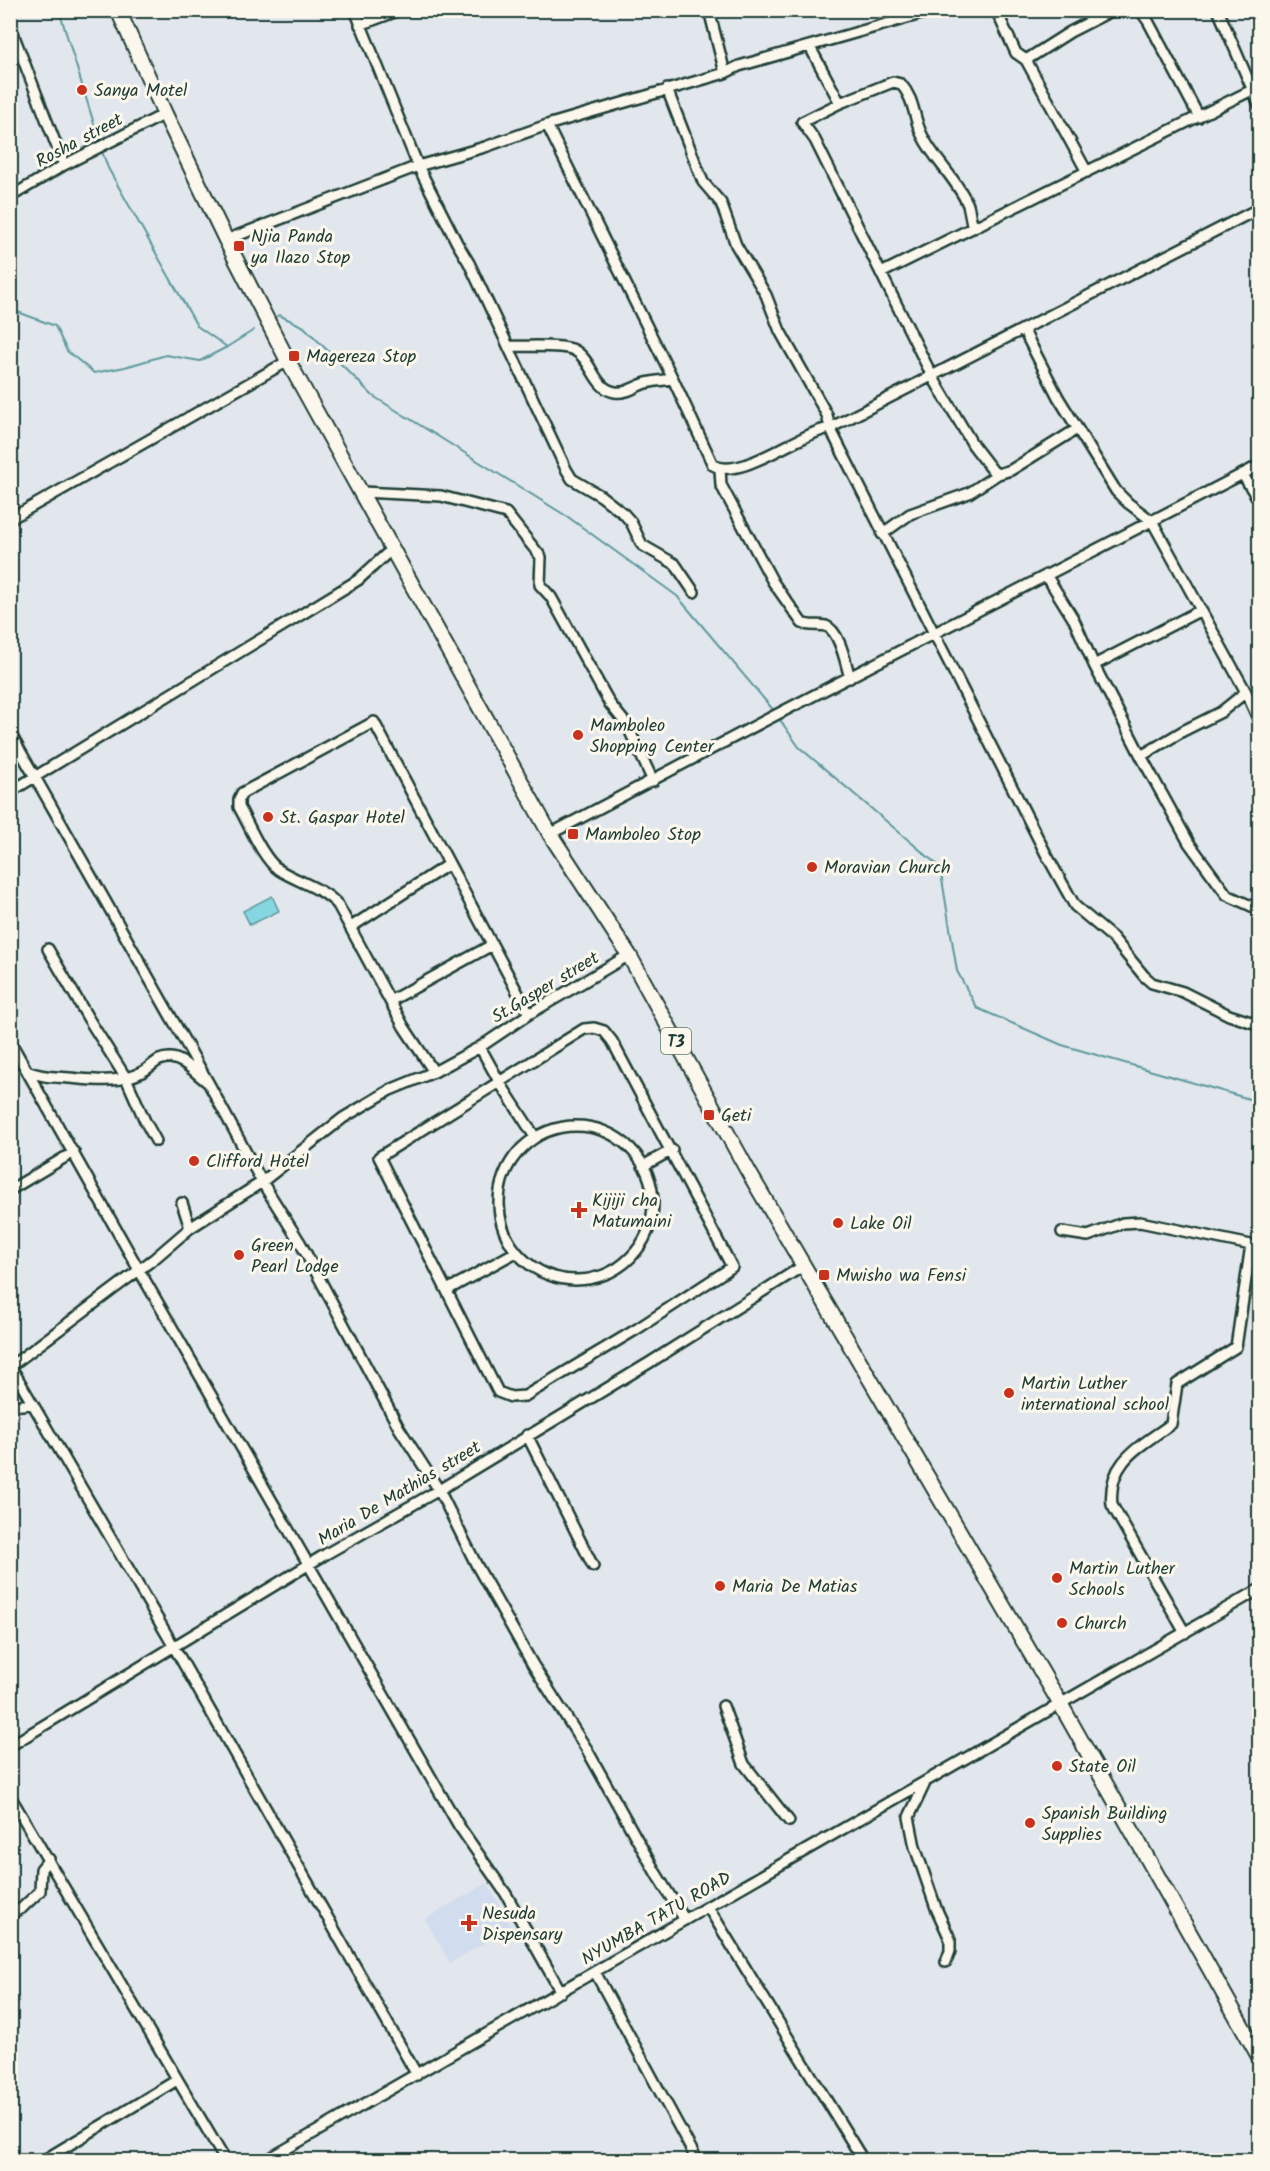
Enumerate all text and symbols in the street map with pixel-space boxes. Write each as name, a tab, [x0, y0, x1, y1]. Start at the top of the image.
place label: Sanya Motel	[94, 77, 188, 106]
marker: Sanya Motel	[75, 83, 89, 97]
street label: Rosha street	[31, 106, 130, 177]
place label: Njia Panda ya Ilazo Stop	[250, 223, 351, 273]
marker: Njia Panda ya Ilazo Stop	[232, 239, 246, 253]
place label: Magereza Stop	[306, 343, 417, 372]
marker: Magereza Stop	[287, 349, 301, 363]
place label: Mamboleo Shopping Center	[590, 712, 715, 762]
marker: Mamboleo Shopping Center	[571, 728, 585, 742]
place label: St. Gaspar Hotel	[280, 804, 406, 833]
marker: St. Gaspar Hotel	[261, 810, 275, 824]
place label: Mamboleo Stop	[585, 821, 701, 850]
marker: Mamboleo Stop	[566, 827, 580, 841]
place label: Moravian Church	[824, 854, 951, 883]
marker: Moravian Church	[805, 860, 819, 874]
street label: St.Gasper street	[486, 944, 606, 1032]
road number: T3	[661, 1028, 691, 1054]
place label: Geti	[721, 1102, 752, 1131]
marker: Geti	[702, 1108, 716, 1122]
place label: Clifford Hotel	[206, 1148, 310, 1177]
marker: Clifford Hotel	[187, 1154, 201, 1168]
place label: Kijiji cha Matumaini	[592, 1187, 672, 1237]
marker: Kijiji cha Matumaini	[570, 1201, 588, 1219]
place label: Lake Oil	[850, 1210, 912, 1239]
marker: Lake Oil	[831, 1216, 845, 1230]
place label: Green Pearl Lodge	[251, 1232, 339, 1282]
marker: Green Pearl Lodge	[232, 1248, 246, 1262]
place label: Mwisho wa Fensi	[836, 1262, 967, 1291]
marker: Mwisho wa Fensi	[817, 1268, 831, 1282]
place label: Martin Luther international school	[1021, 1370, 1170, 1420]
marker: Martin Luther international school	[1002, 1386, 1016, 1400]
street label: Maria De Mathias street	[313, 1433, 488, 1555]
place label: Martin Luther Schools	[1069, 1555, 1176, 1605]
marker: Martin Luther Schools	[1050, 1571, 1064, 1585]
place label: Maria De Matias	[732, 1573, 858, 1602]
marker: Maria De Matias	[713, 1579, 727, 1593]
place label: Church	[1074, 1610, 1127, 1639]
marker: Church	[1055, 1616, 1069, 1630]
place label: State Oil	[1069, 1753, 1137, 1782]
marker: State Oil	[1050, 1759, 1064, 1773]
place label: Spanish Building Supplies	[1042, 1800, 1167, 1850]
marker: Spanish Building Supplies	[1023, 1816, 1037, 1830]
street label: NYUMBA TATU ROAD	[576, 1864, 738, 1974]
place label: Nesuda Dispensary	[482, 1900, 563, 1950]
marker: Nesuda Dispensary	[460, 1914, 478, 1932]

